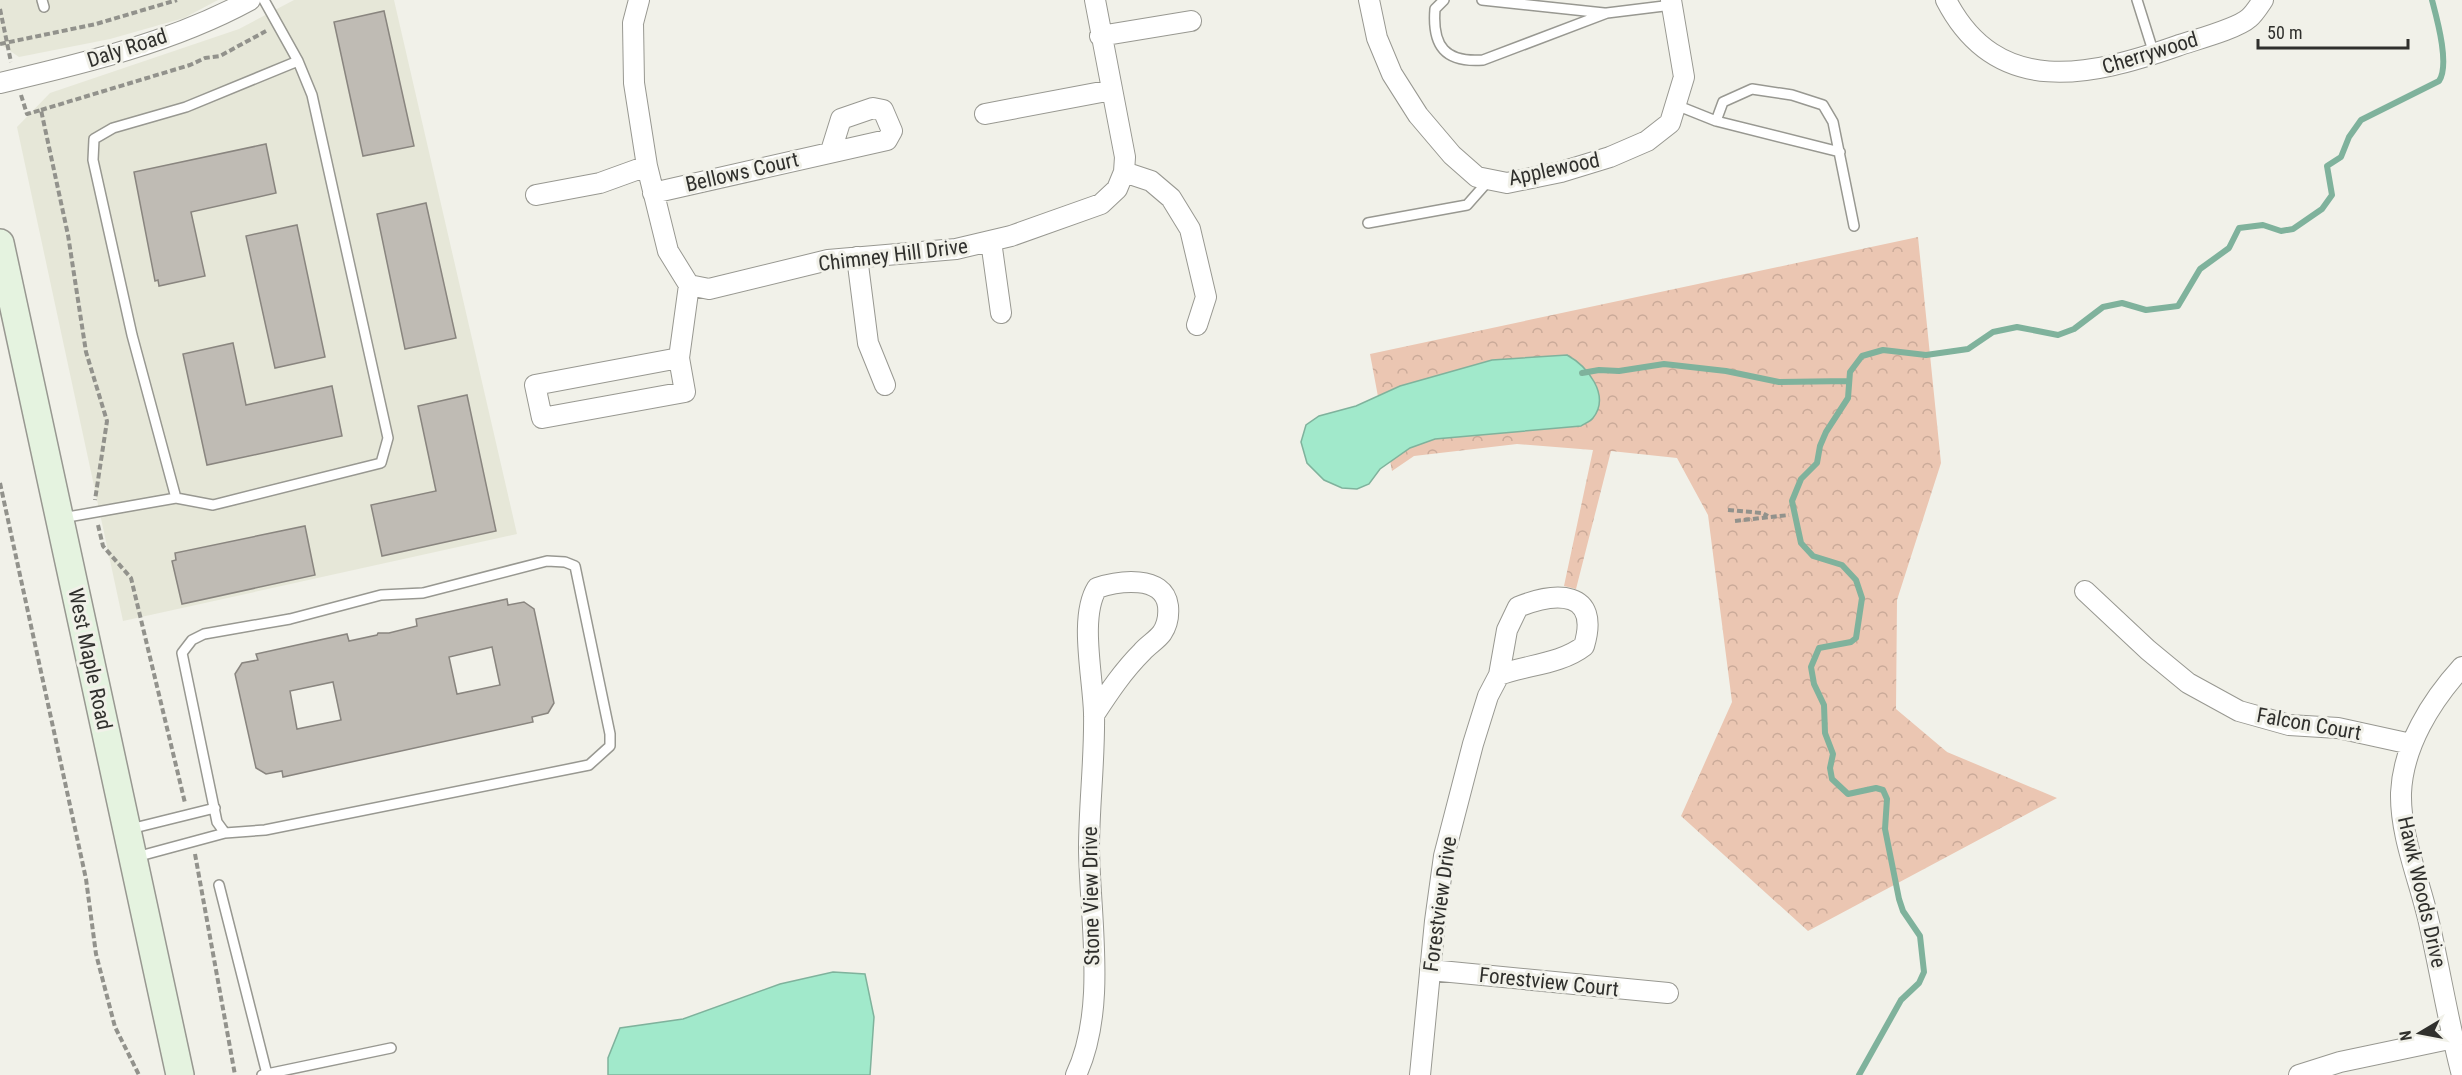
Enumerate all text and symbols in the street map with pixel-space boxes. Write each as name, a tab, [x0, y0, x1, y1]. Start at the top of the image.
scale bar	[2258, 12, 2408, 50]
text: 50 m	[2267, 22, 2302, 43]
street label: Daly Road	[84, 24, 170, 72]
street label: Cherrywood	[2099, 27, 2201, 79]
street label: Bellows Court	[683, 147, 801, 197]
street label: Applewood	[1506, 148, 1602, 190]
street label: Chimney Hill Drive	[817, 234, 969, 276]
street label: West Maple Road	[63, 586, 117, 732]
street label: Falcon Court	[2255, 703, 2363, 745]
street label: Hawk Woods Drive	[2393, 814, 2451, 970]
street label: Stone View Drive	[1078, 826, 1104, 966]
street label: Forestview Drive	[1419, 835, 1461, 973]
street label: Forestview Court	[1478, 963, 1620, 1001]
north arrow	[2390, 1003, 2450, 1063]
text: N	[2396, 1029, 2416, 1042]

